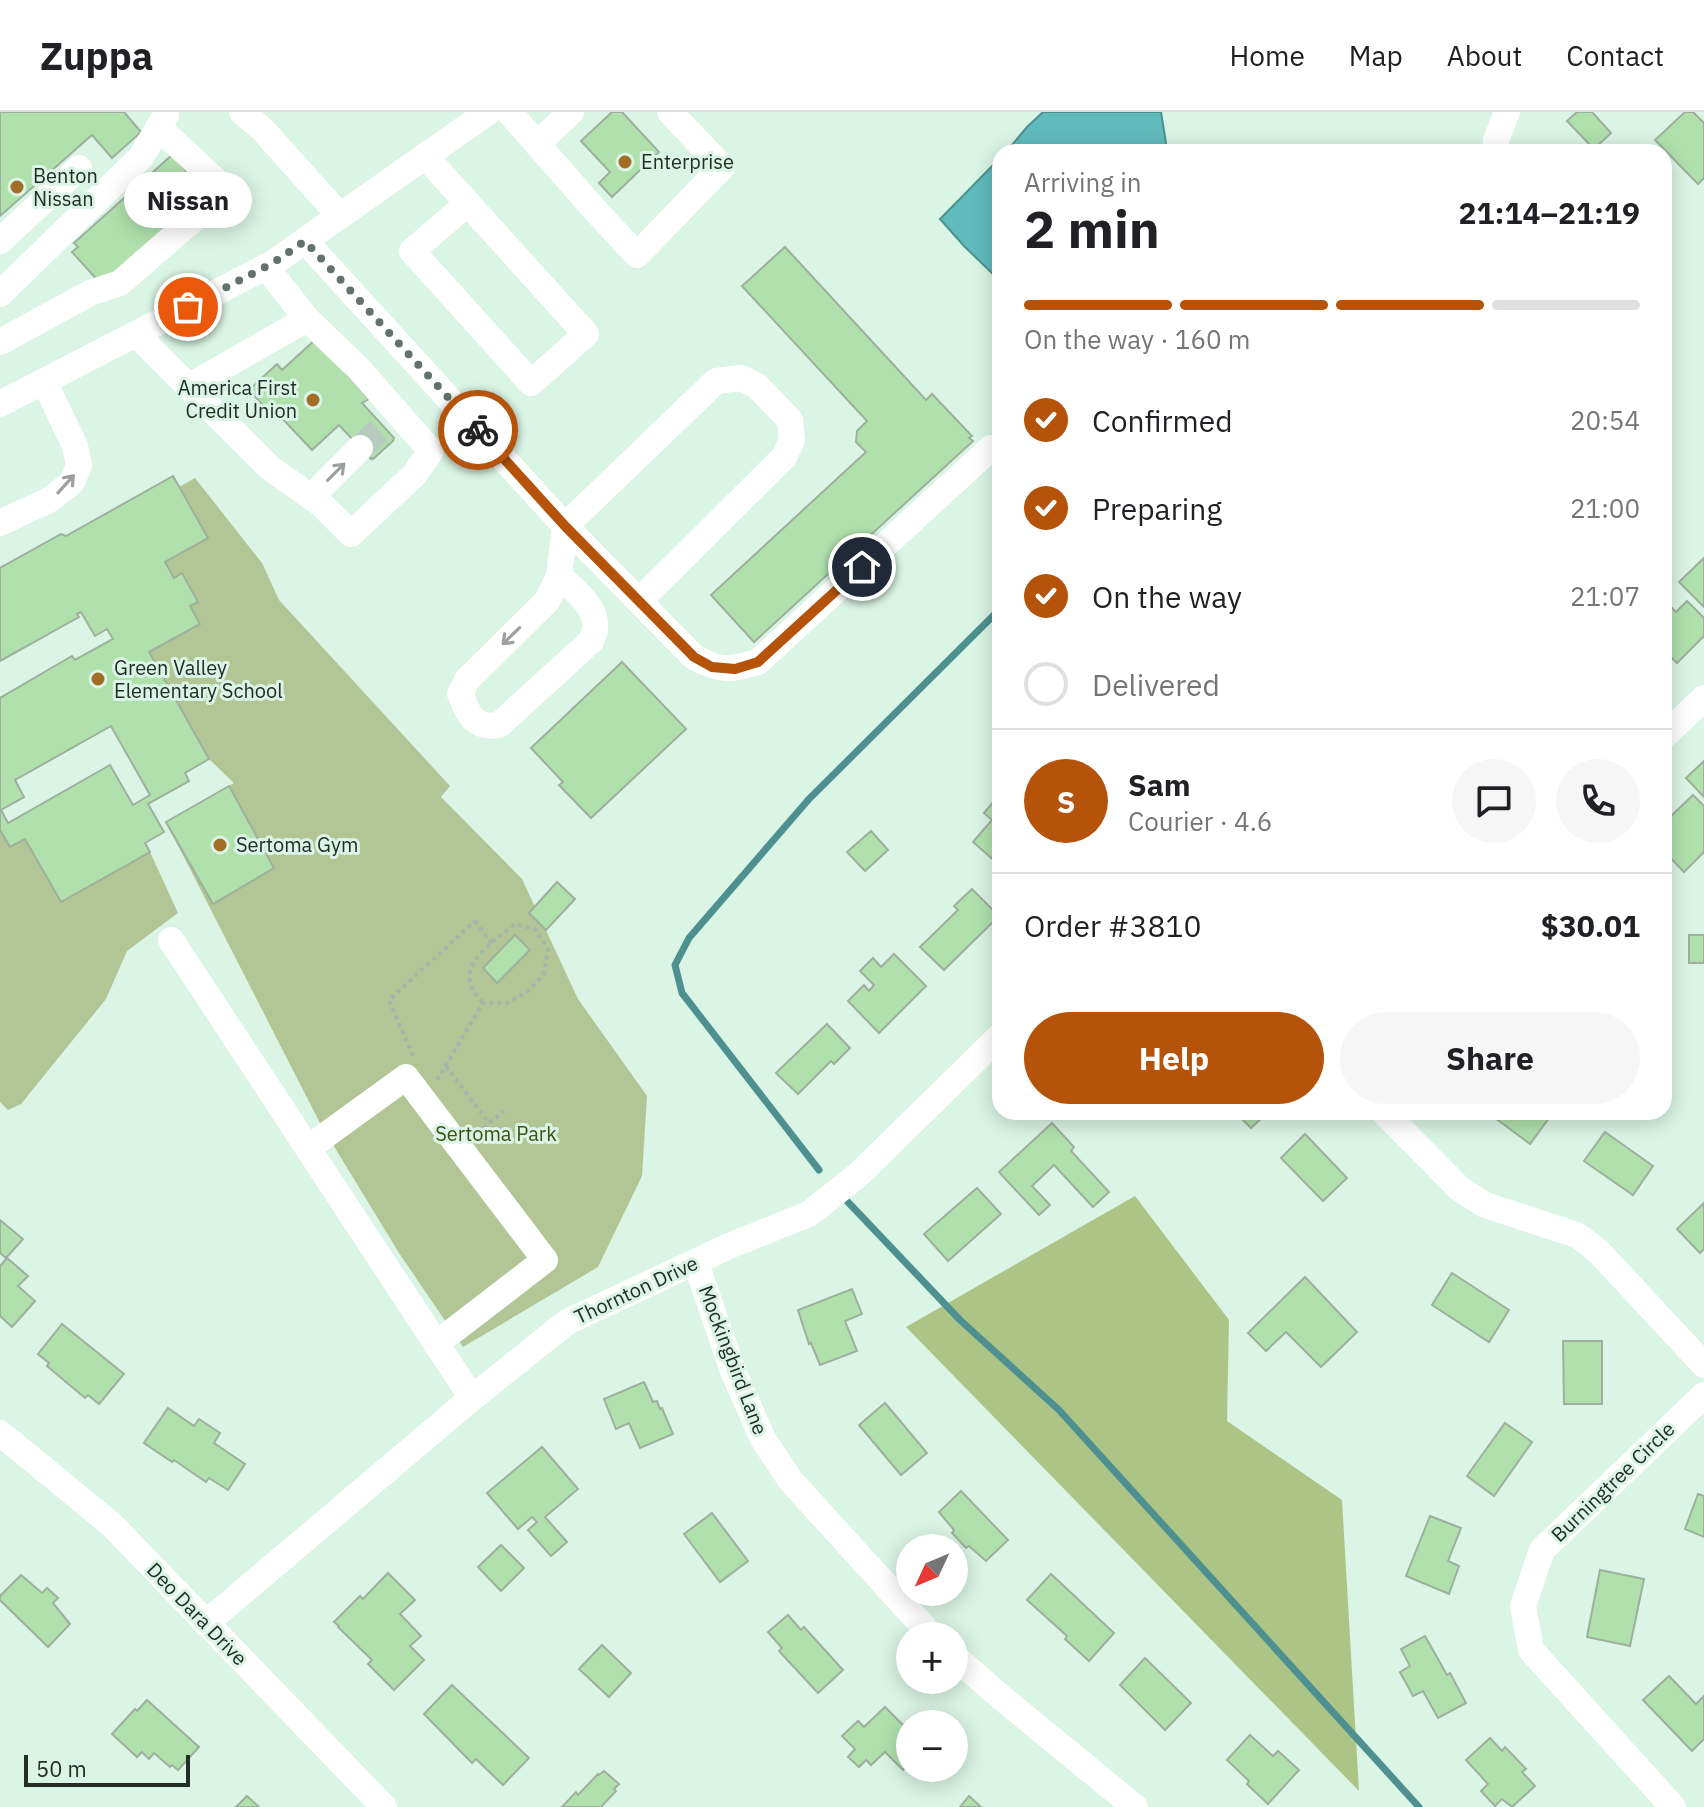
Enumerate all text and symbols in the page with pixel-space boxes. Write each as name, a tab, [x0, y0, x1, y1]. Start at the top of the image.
text: Zuppa	[40, 31, 153, 80]
text: Home	[1229, 37, 1305, 74]
text: Map	[1349, 37, 1403, 74]
text: About	[1447, 37, 1522, 74]
text: Contact	[1566, 37, 1664, 74]
place label: Enterprise	[641, 148, 734, 175]
marker: Enterprise	[616, 153, 634, 171]
place label: Benton Nissan	[33, 162, 98, 212]
text: Arriving in	[1024, 165, 1141, 199]
callout: Nissan	[124, 171, 252, 227]
marker: Benton Nissan	[8, 178, 26, 196]
text: Nissan	[147, 183, 229, 217]
text: 21:14–21:19	[1459, 193, 1640, 232]
text: 2 min	[1024, 195, 1160, 262]
pin	[154, 273, 222, 341]
icon: bag	[166, 285, 210, 329]
text: On the way · 160 m	[1024, 322, 1250, 356]
place label: America First Credit Union	[178, 374, 297, 424]
courier	[438, 390, 518, 470]
marker: America First Credit Union	[304, 391, 322, 409]
icon: check	[1024, 398, 1068, 442]
text: Confirmed	[1092, 401, 1233, 440]
text: 20:54	[1570, 403, 1640, 437]
icon: bike	[456, 408, 500, 452]
one-way arrow	[326, 462, 345, 482]
one-way arrow	[56, 474, 75, 495]
icon: check	[1024, 486, 1068, 530]
text: Preparing	[1092, 489, 1222, 528]
text: 21:00	[1570, 491, 1640, 525]
pin	[828, 533, 896, 601]
icon: home	[840, 545, 884, 589]
icon: check	[1024, 574, 1068, 618]
text: On the way	[1092, 577, 1242, 616]
text: 21:07	[1570, 579, 1640, 613]
one-way arrow	[501, 627, 521, 646]
place label: Green Valley Elementary School	[114, 654, 283, 704]
text: Delivered	[1092, 665, 1220, 704]
marker: Green Valley Elementary School	[89, 670, 107, 688]
button: chat	[1452, 759, 1536, 843]
button: phone	[1556, 759, 1640, 843]
text: Sam	[1128, 765, 1191, 804]
text: S	[1057, 782, 1075, 821]
text: Courier · 4.6	[1128, 804, 1272, 838]
place label: Sertoma Gym	[236, 831, 358, 858]
marker: Sertoma Gym	[211, 836, 229, 854]
text: Order #3810	[1024, 906, 1201, 945]
text: $30.01	[1541, 906, 1640, 945]
button: Help	[1024, 1012, 1324, 1104]
button: Share	[1340, 1012, 1640, 1104]
park label: Sertoma Park	[435, 1120, 557, 1147]
street label: Thornton Drive	[570, 1249, 702, 1330]
street label: Mockingbird Lane	[693, 1281, 774, 1438]
street label: Burningtree Circle	[1545, 1416, 1680, 1548]
north arrow	[896, 1534, 968, 1606]
map controls	[896, 1534, 968, 1782]
street label: Deo Dara Drive	[141, 1556, 253, 1671]
button: +	[896, 1622, 968, 1694]
button: −	[896, 1710, 968, 1782]
scale bar	[24, 1751, 190, 1787]
text: 50 m	[36, 1754, 87, 1783]

